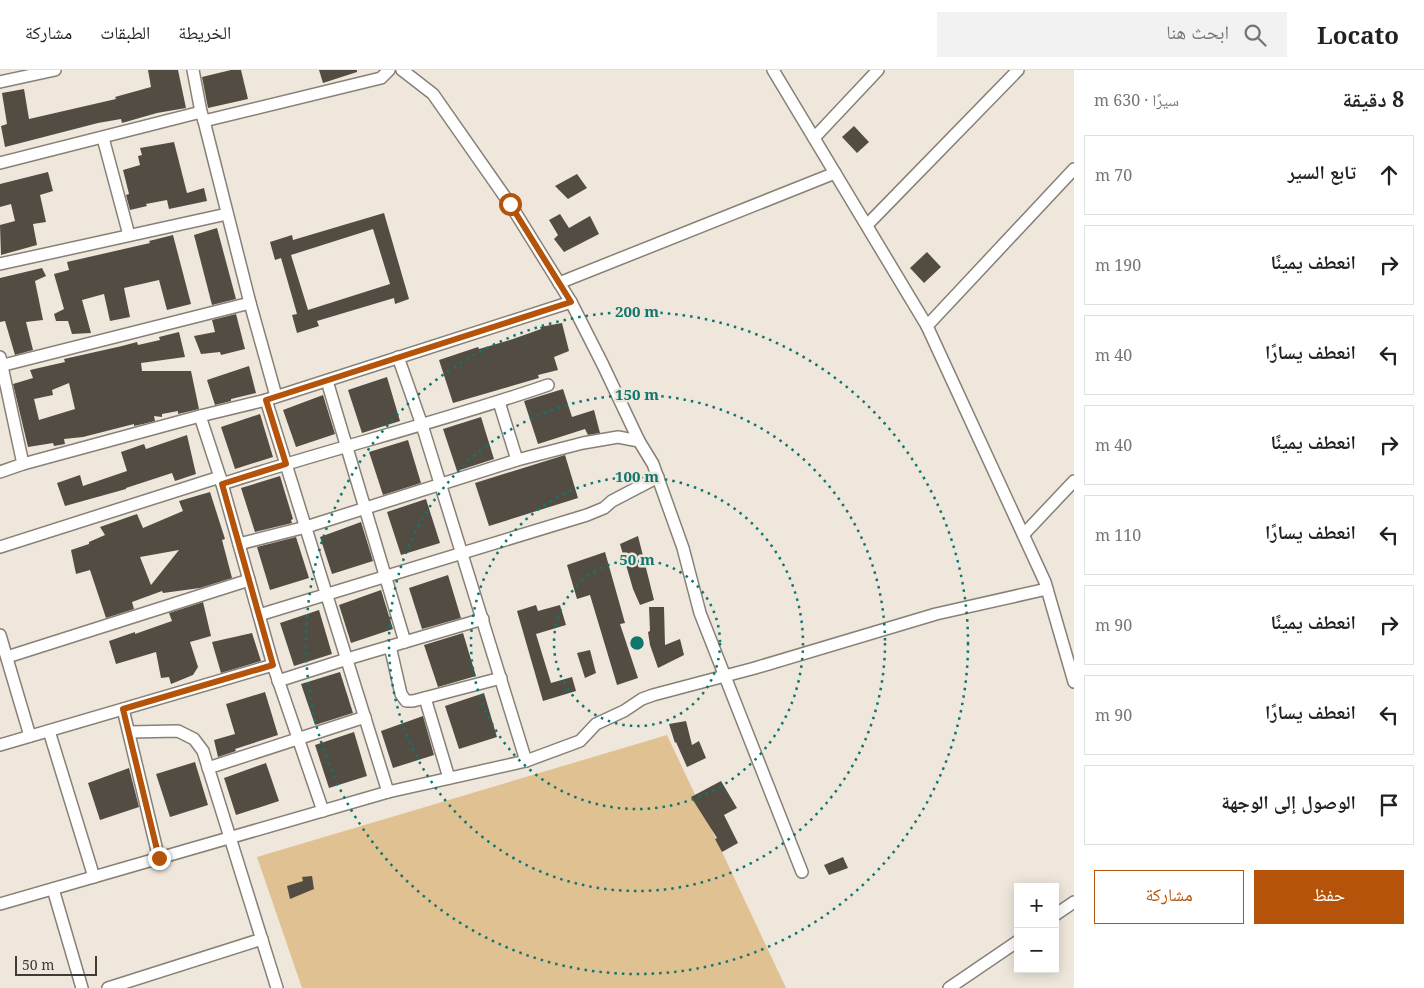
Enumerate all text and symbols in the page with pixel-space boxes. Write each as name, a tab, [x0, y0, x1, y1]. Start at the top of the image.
search box	[937, 12, 1287, 57]
text: Locato	[1317, 18, 1399, 51]
text: ابحث هنا	[1166, 19, 1229, 45]
text: مشاركة	[25, 20, 72, 44]
text: الطبقات	[100, 20, 150, 44]
text: الخريطة	[178, 20, 231, 44]
icon: search	[1241, 21, 1269, 49]
text: 8 دقيقة	[1343, 85, 1404, 113]
text: سيرًا · 630 m	[1094, 89, 1179, 111]
text: تابع السير	[1288, 159, 1356, 185]
icon: ahead	[1375, 161, 1403, 189]
text: 70 m	[1095, 164, 1132, 186]
route start	[499, 193, 522, 216]
text: انعطف يمينًا	[1270, 249, 1356, 275]
icon: right	[1375, 251, 1403, 279]
text: 190 m	[1095, 254, 1141, 276]
text: 200 m	[615, 301, 659, 321]
text: انعطف يسارًا	[1265, 339, 1356, 365]
icon: left	[1375, 341, 1403, 369]
text: 40 m	[1095, 344, 1132, 366]
text: 150 m	[615, 384, 659, 404]
text: انعطف يمينًا	[1270, 429, 1356, 455]
icon: right	[1375, 431, 1403, 459]
text: 40 m	[1095, 434, 1132, 456]
text: 100 m	[615, 466, 659, 486]
text: انعطف يسارًا	[1265, 519, 1356, 545]
icon: left	[1375, 521, 1403, 549]
text: 110 m	[1095, 524, 1141, 546]
text: 50 m	[619, 549, 655, 569]
text: انعطف يمينًا	[1270, 609, 1356, 635]
icon: right	[1375, 611, 1403, 639]
text: 90 m	[1095, 614, 1132, 636]
centre of rings	[628, 634, 646, 652]
text: انعطف يسارًا	[1265, 699, 1356, 725]
icon: left	[1375, 701, 1403, 729]
text: 90 m	[1095, 704, 1132, 726]
text: الوصول إلى الوجهة	[1221, 789, 1356, 815]
icon: arrive	[1375, 791, 1403, 819]
route end	[148, 847, 171, 870]
button: مشاركة	[1094, 870, 1244, 924]
button: حفظ	[1254, 870, 1404, 924]
map controls	[1014, 883, 1059, 973]
button: +	[1014, 883, 1059, 928]
button: −	[1014, 928, 1059, 973]
scale bar	[15, 953, 98, 976]
text: 50 m	[22, 955, 55, 974]

